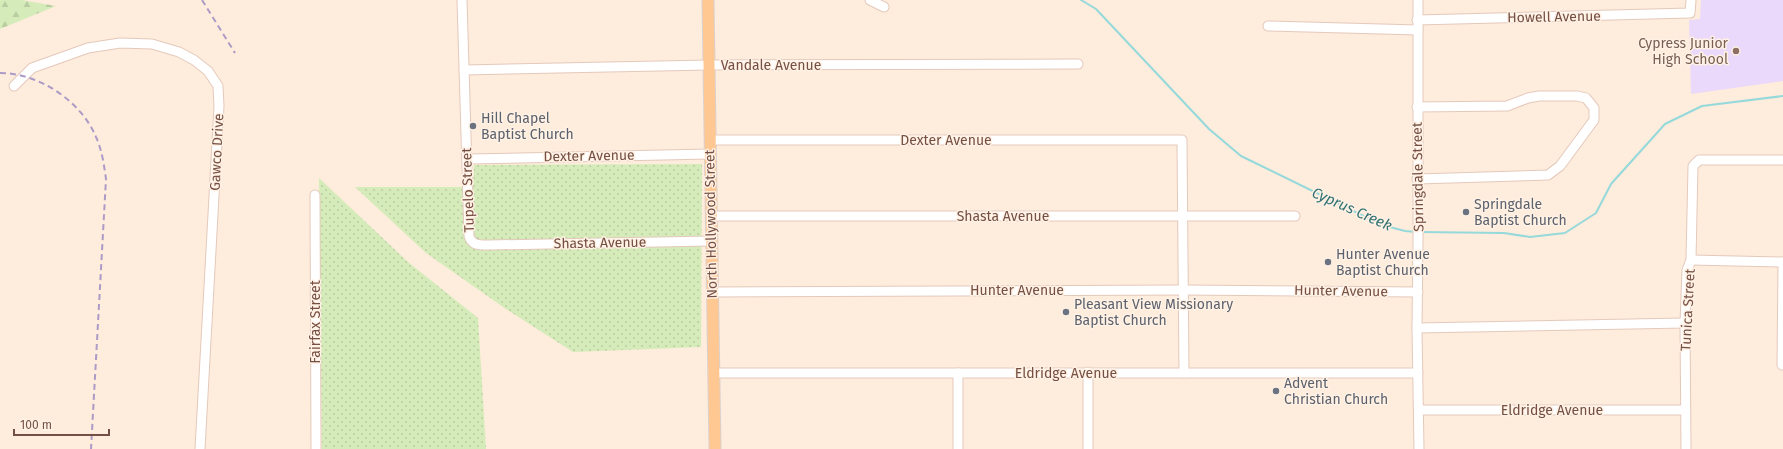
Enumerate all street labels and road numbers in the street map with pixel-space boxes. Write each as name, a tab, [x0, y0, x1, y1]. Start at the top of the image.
street label: Howell Avenue	[1507, 8, 1601, 26]
street label: Vandale Avenue	[721, 57, 821, 74]
street label: Gawco Drive	[206, 113, 228, 191]
street label: Springdale Street	[1409, 121, 1427, 232]
street label: Dexter Avenue	[900, 132, 992, 149]
street label: Tupelo Street	[458, 146, 478, 233]
street label: Dexter Avenue	[543, 147, 635, 165]
street label: North Hollywood Street	[701, 148, 721, 299]
street label: Shasta Avenue	[957, 208, 1049, 225]
street label: Shasta Avenue	[554, 234, 646, 252]
street label: Tunica Street	[1677, 267, 1699, 352]
street label: Fairfax Street	[307, 279, 324, 364]
street label: Hunter Avenue	[970, 282, 1064, 299]
street label: Hunter Avenue	[1294, 282, 1388, 300]
street label: Eldridge Avenue	[1015, 365, 1117, 382]
street label: Eldridge Avenue	[1501, 402, 1603, 419]

